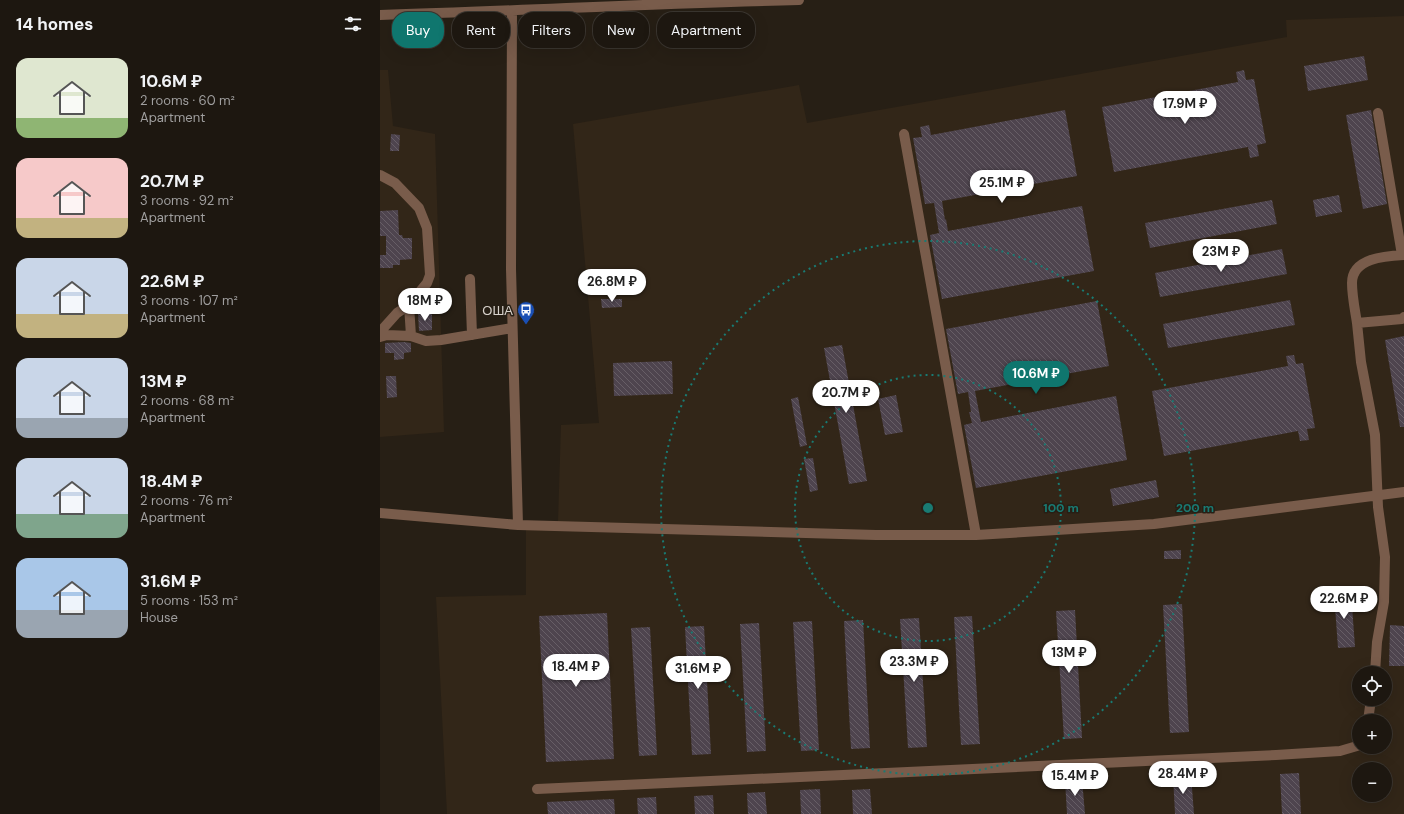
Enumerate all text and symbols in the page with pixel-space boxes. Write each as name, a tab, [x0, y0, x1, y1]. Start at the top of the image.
chip: Buy	[392, 12, 444, 48]
chip: Rent	[452, 12, 510, 48]
chip: Filters	[518, 12, 585, 48]
chip: New	[593, 12, 649, 48]
chip: Apartment	[657, 12, 755, 48]
text: 14 homes	[16, 13, 93, 35]
icon: filters	[342, 13, 364, 35]
text: 10.6M ₽	[140, 70, 202, 92]
icon: home	[48, 74, 96, 122]
pin: 17.9M ₽	[1148, 91, 1222, 125]
text: 2 rooms · 60 m²	[140, 92, 235, 109]
text: 17.9M ₽	[1162, 95, 1208, 112]
text: Apartment	[140, 109, 205, 126]
text: 20.7M ₽	[140, 170, 204, 192]
pin: 25.1M ₽	[965, 170, 1039, 204]
icon: home	[48, 174, 96, 222]
text: 25.1M ₽	[979, 174, 1025, 191]
text: 3 rooms · 92 m²	[140, 192, 233, 209]
text: Apartment	[140, 209, 205, 226]
pin: 23M ₽	[1193, 239, 1249, 273]
text: 23M ₽	[1202, 243, 1240, 260]
pin: 26.8M ₽	[575, 269, 649, 303]
text: 22.6M ₽	[140, 270, 204, 292]
text: 26.8M ₽	[587, 273, 637, 290]
icon: home	[48, 274, 96, 322]
pin: 18M ₽	[397, 288, 453, 322]
text: 3 rooms · 107 m²	[140, 292, 238, 309]
text: 18M ₽	[407, 292, 443, 309]
bus stop icon: ОША	[516, 300, 536, 325]
place label: ОША	[482, 302, 513, 319]
text: Apartment	[140, 309, 205, 326]
pin: 10.6M ₽	[999, 361, 1073, 395]
text: 10.6M ₽	[1012, 365, 1060, 382]
text: 13M ₽	[140, 370, 187, 392]
icon: home	[48, 374, 96, 422]
pin: 20.7M ₽	[809, 380, 883, 414]
text: 20.7M ₽	[821, 384, 871, 401]
text: 2 rooms · 68 m²	[140, 392, 234, 409]
text: Apartment	[140, 409, 205, 426]
text: 18.4M ₽	[140, 470, 202, 492]
icon: home	[48, 474, 96, 522]
text: 2 rooms · 76 m²	[140, 492, 233, 509]
text: 100 m	[1043, 500, 1079, 516]
text: 200 m	[1176, 500, 1214, 516]
centre of rings	[921, 501, 935, 515]
text: Apartment	[140, 509, 205, 526]
text: 31.6M ₽	[140, 570, 201, 592]
icon: home	[48, 574, 96, 622]
pin: 22.6M ₽	[1307, 586, 1381, 620]
text: 22.6M ₽	[1319, 590, 1369, 607]
text: 5 rooms · 153 m²	[140, 592, 238, 609]
text: House	[140, 609, 178, 626]
pin: 13M ₽	[1041, 640, 1097, 674]
text: 13M ₽	[1051, 644, 1087, 661]
pin: 23.3M ₽	[877, 649, 951, 683]
text: 23.3M ₽	[889, 653, 939, 670]
pin: 18.4M ₽	[539, 654, 613, 688]
pin: 31.6M ₽	[661, 656, 735, 690]
text: 18.4M ₽	[552, 658, 600, 675]
text: 31.6M ₽	[675, 660, 721, 677]
map controls	[1352, 666, 1392, 802]
button: locate	[1352, 666, 1392, 706]
button: +	[1352, 714, 1392, 754]
pin: 28.4M ₽	[1146, 761, 1220, 795]
button: −	[1352, 762, 1392, 802]
pin: 15.4M ₽	[1038, 763, 1112, 797]
text: 28.4M ₽	[1158, 765, 1208, 782]
text: 15.4M ₽	[1051, 767, 1099, 784]

